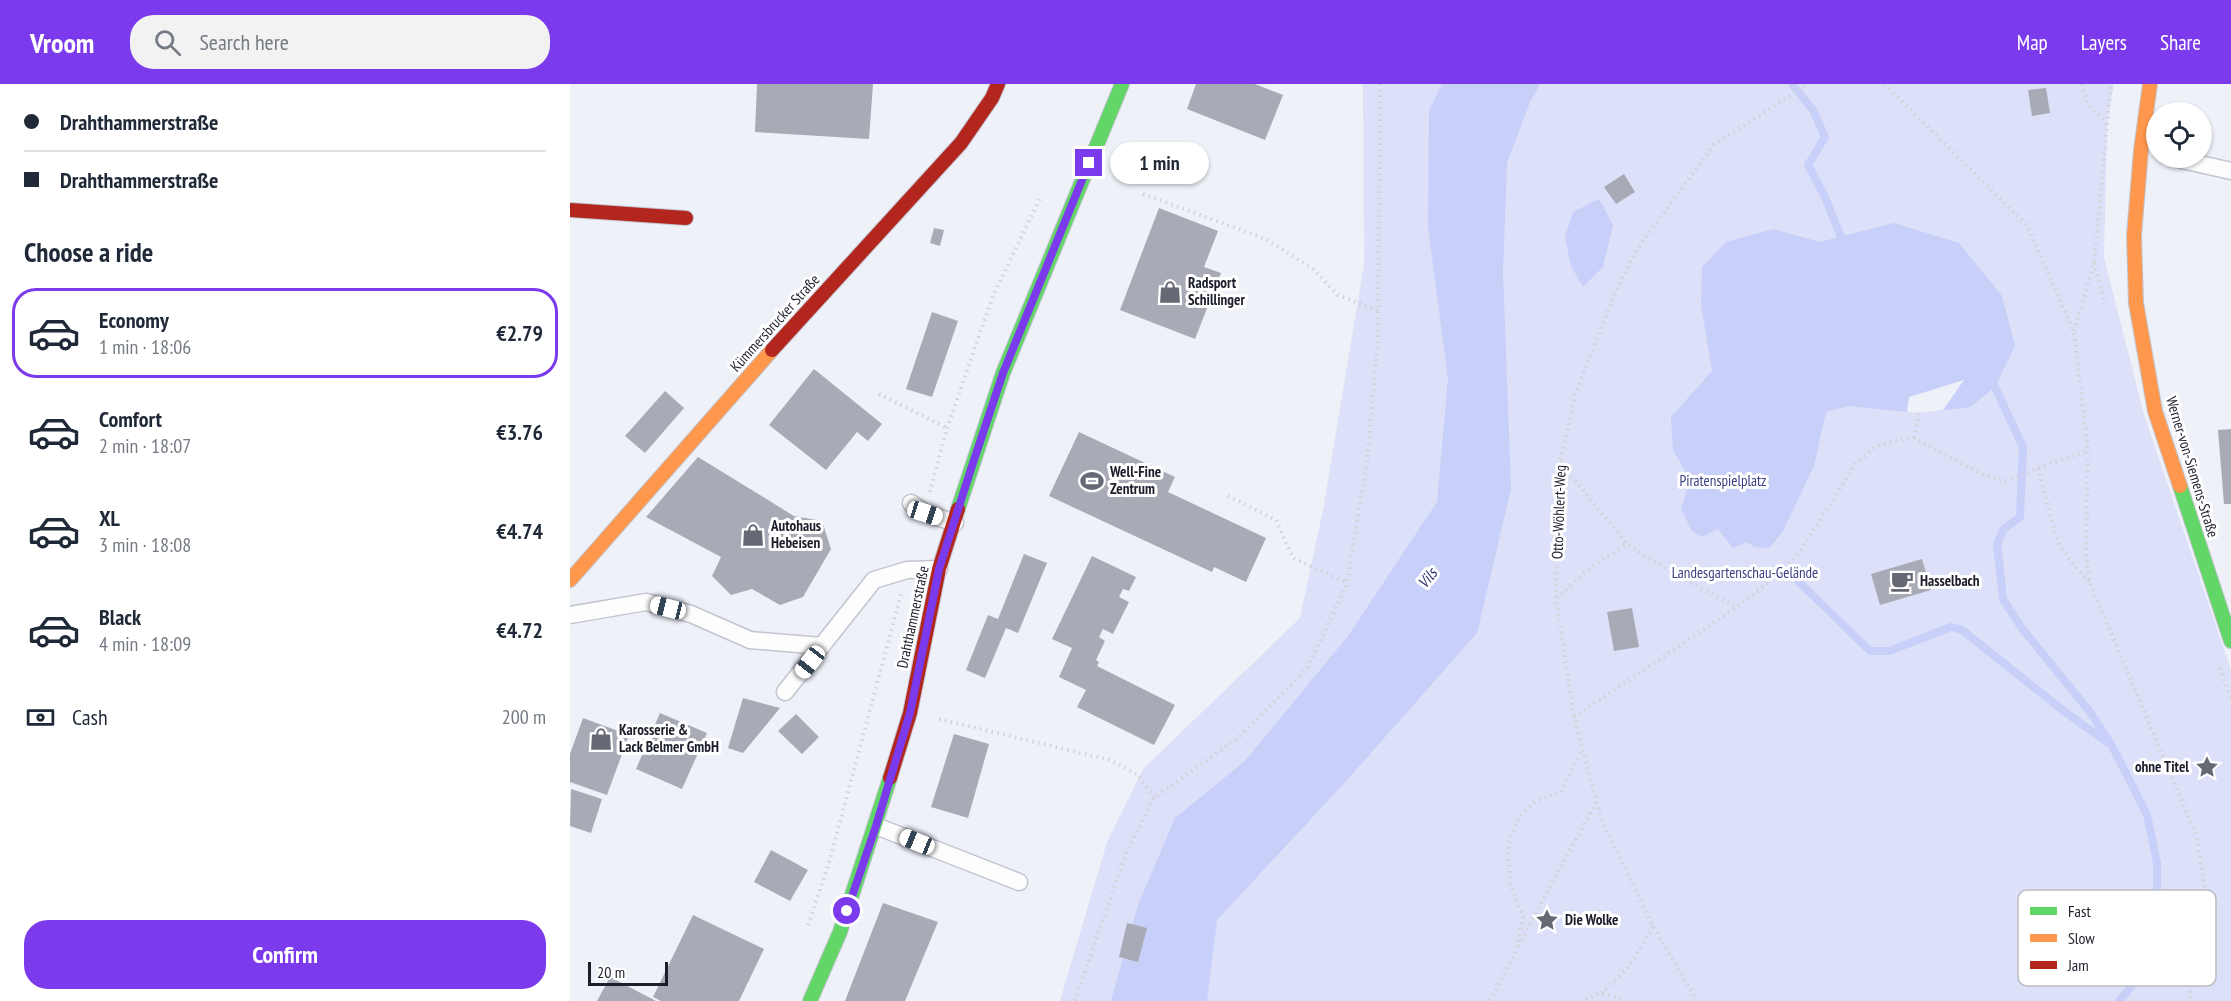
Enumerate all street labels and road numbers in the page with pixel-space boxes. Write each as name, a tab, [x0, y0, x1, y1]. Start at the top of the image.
street label: Kümmersbrucker Straße	[726, 270, 823, 375]
street label: Werner-von-Siemens-Straße	[2162, 394, 2223, 540]
street label: Otto-Wöhlert-Weg	[1547, 465, 1570, 559]
street label: Drahthammerstraße	[892, 564, 933, 670]

